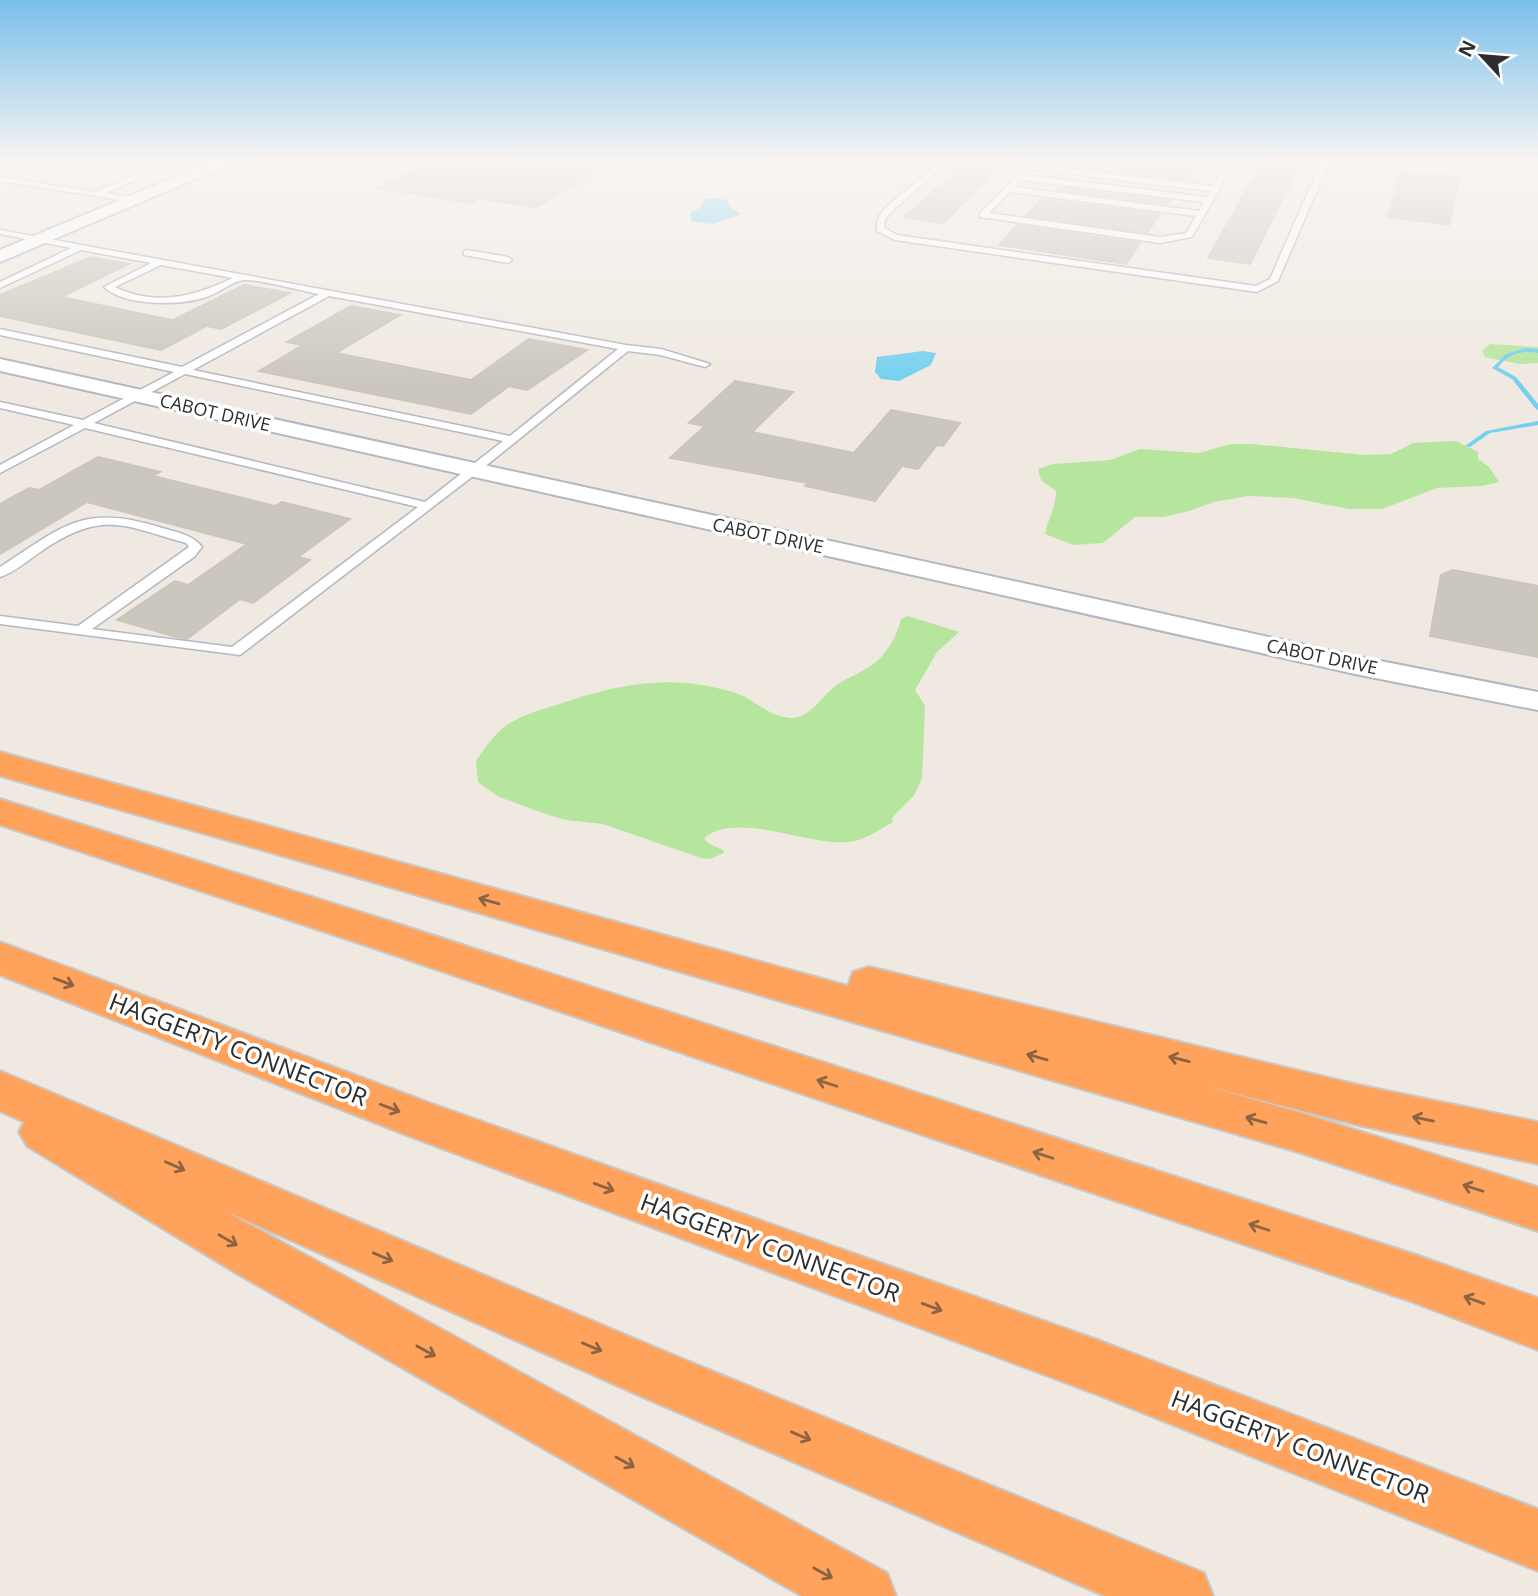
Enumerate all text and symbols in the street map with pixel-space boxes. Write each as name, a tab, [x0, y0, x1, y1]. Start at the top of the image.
north arrow	[1447, 21, 1517, 91]
text: N	[1452, 36, 1482, 61]
street label: CABOT DRIVE	[158, 388, 273, 436]
street label: CABOT DRIVE	[711, 512, 826, 558]
street label: CABOT DRIVE	[1265, 633, 1380, 679]
one-way arrow	[478, 893, 500, 906]
one-way arrow	[52, 977, 74, 990]
street label: HAGGERTY CONNECTOR	[105, 984, 372, 1113]
one-way arrow	[1027, 1050, 1049, 1063]
one-way arrow	[1168, 1052, 1190, 1065]
one-way arrow	[816, 1076, 838, 1089]
one-way arrow	[379, 1103, 401, 1116]
one-way arrow	[1412, 1111, 1435, 1125]
one-way arrow	[1245, 1113, 1268, 1126]
one-way arrow	[1032, 1148, 1054, 1161]
one-way arrow	[164, 1160, 185, 1173]
one-way arrow	[1462, 1181, 1484, 1194]
one-way arrow	[592, 1182, 614, 1194]
street label: HAGGERTY CONNECTOR	[636, 1184, 905, 1309]
one-way arrow	[1248, 1219, 1270, 1232]
one-way arrow	[217, 1233, 237, 1247]
one-way arrow	[372, 1251, 394, 1264]
one-way arrow	[1464, 1293, 1485, 1306]
one-way arrow	[921, 1302, 943, 1314]
one-way arrow	[581, 1342, 602, 1355]
one-way arrow	[415, 1345, 436, 1358]
street label: HAGGERTY CONNECTOR	[1167, 1381, 1434, 1510]
one-way arrow	[790, 1431, 812, 1444]
one-way arrow	[614, 1455, 634, 1469]
one-way arrow	[813, 1566, 833, 1580]

